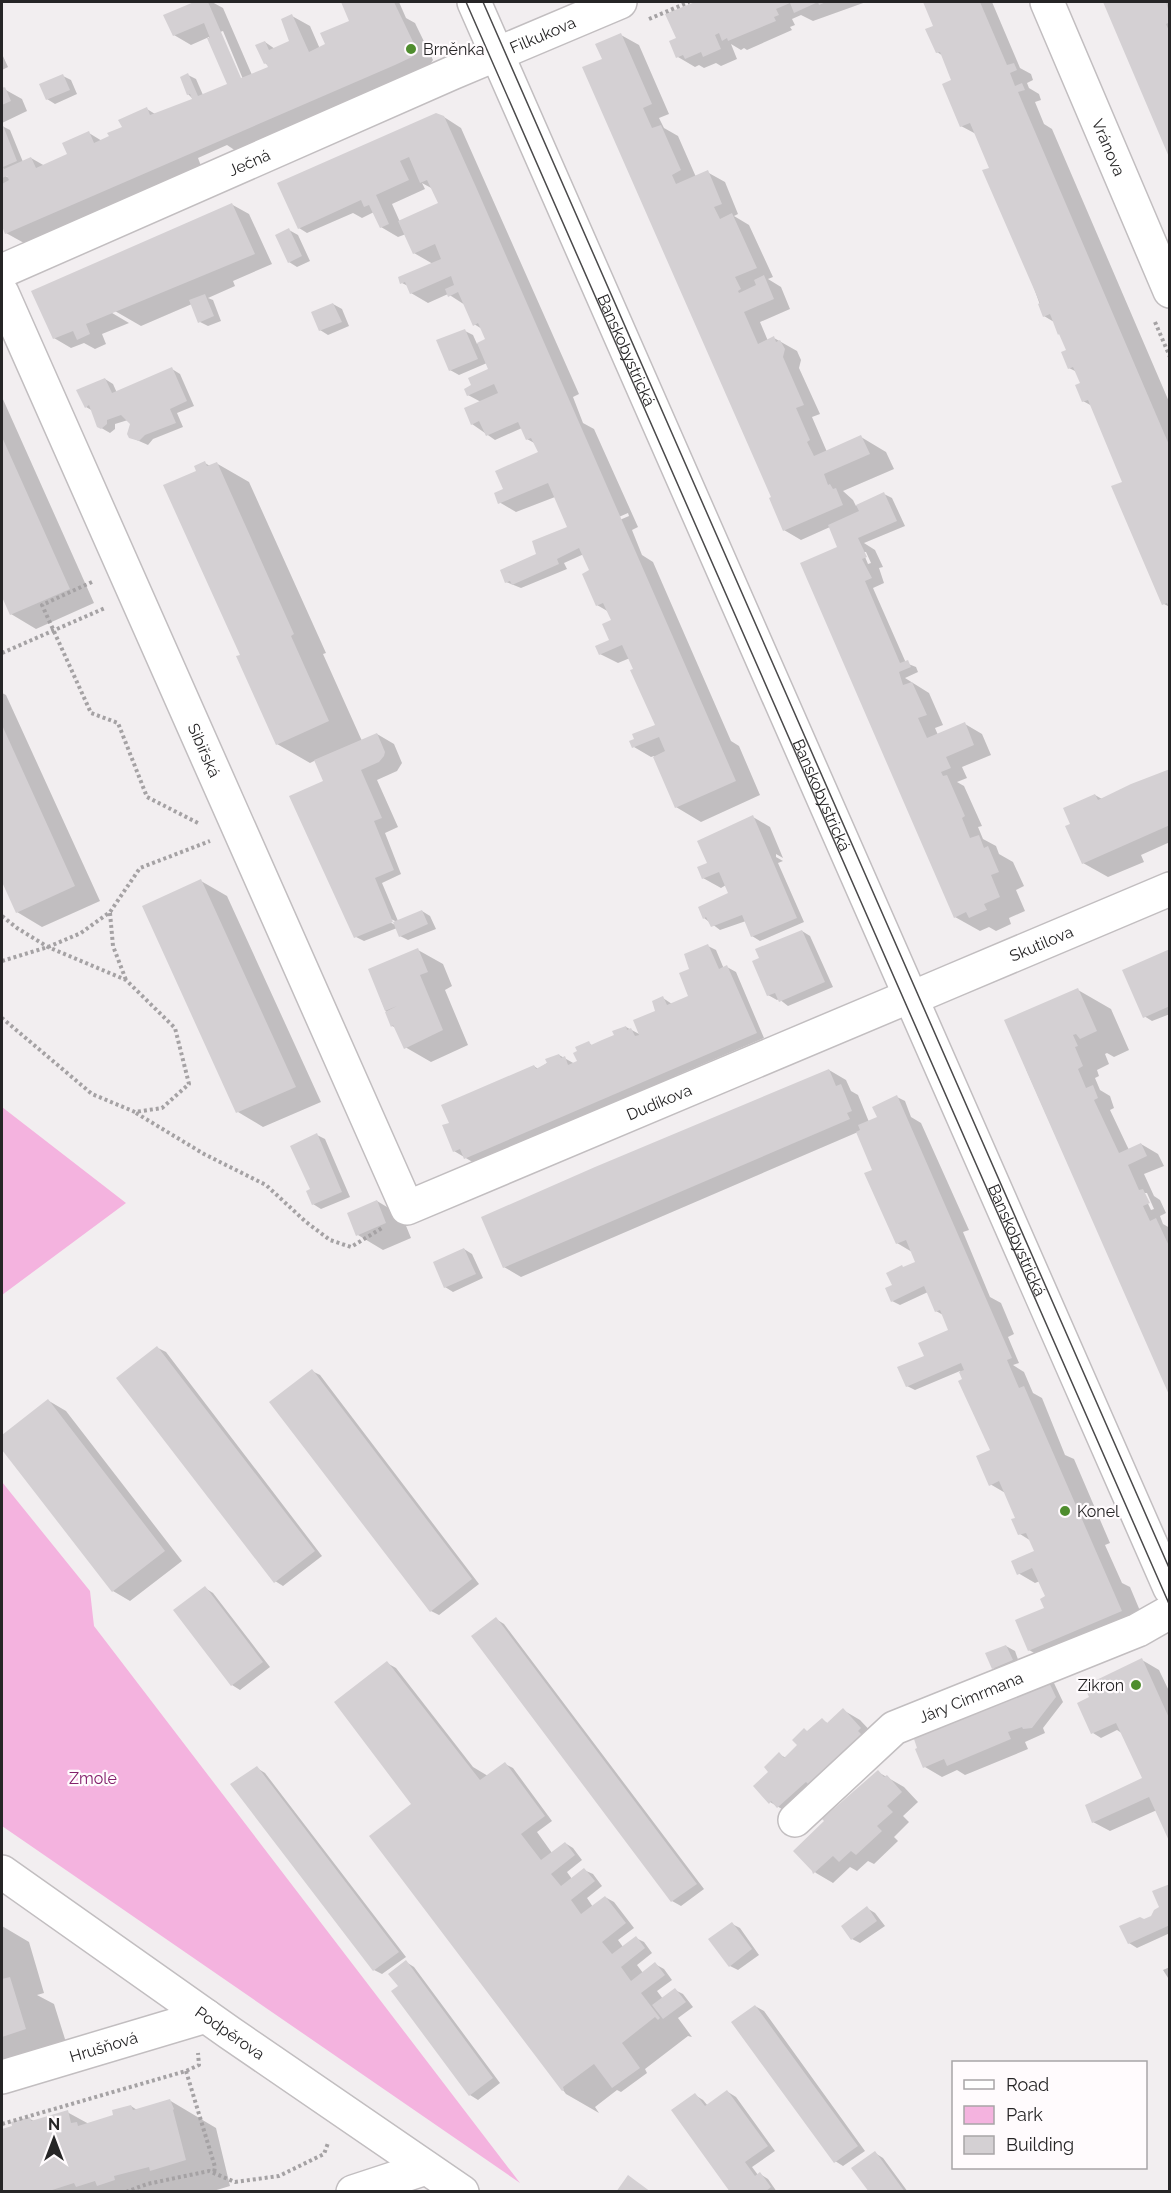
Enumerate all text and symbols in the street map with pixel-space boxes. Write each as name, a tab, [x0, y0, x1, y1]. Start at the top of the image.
street label: Filkukova	[507, 12, 578, 57]
place label: Brněnka	[423, 40, 485, 59]
marker: Brněnka	[404, 42, 418, 56]
street label: Vránova	[1088, 116, 1129, 179]
street label: Ječná	[225, 145, 273, 180]
street label: Banskobystrická	[594, 291, 660, 409]
street label: Sibiřská	[184, 720, 225, 780]
street label: Banskobystrická	[789, 736, 855, 854]
street label: Skutilova	[1007, 922, 1076, 965]
street label: Dudíkova	[624, 1080, 694, 1124]
street label: Banskobystrická	[984, 1181, 1050, 1299]
place label: Konel	[1077, 1502, 1120, 1521]
marker: Konel	[1058, 1504, 1072, 1518]
street label: Járy Cimrmana	[916, 1668, 1026, 1727]
place label: Zikron	[1078, 1676, 1124, 1695]
marker: Zikron	[1129, 1678, 1143, 1692]
park label: Zmole	[69, 1769, 117, 1788]
street label: Podpěrova	[192, 2002, 268, 2063]
street label: Hrušňová	[67, 2027, 140, 2066]
legend	[952, 2061, 1147, 2169]
text: Road	[1006, 2074, 1049, 2095]
text: Park	[1006, 2104, 1043, 2125]
north arrow	[24, 2109, 84, 2169]
text: N	[48, 2115, 60, 2134]
text: Building	[1006, 2134, 1074, 2155]

